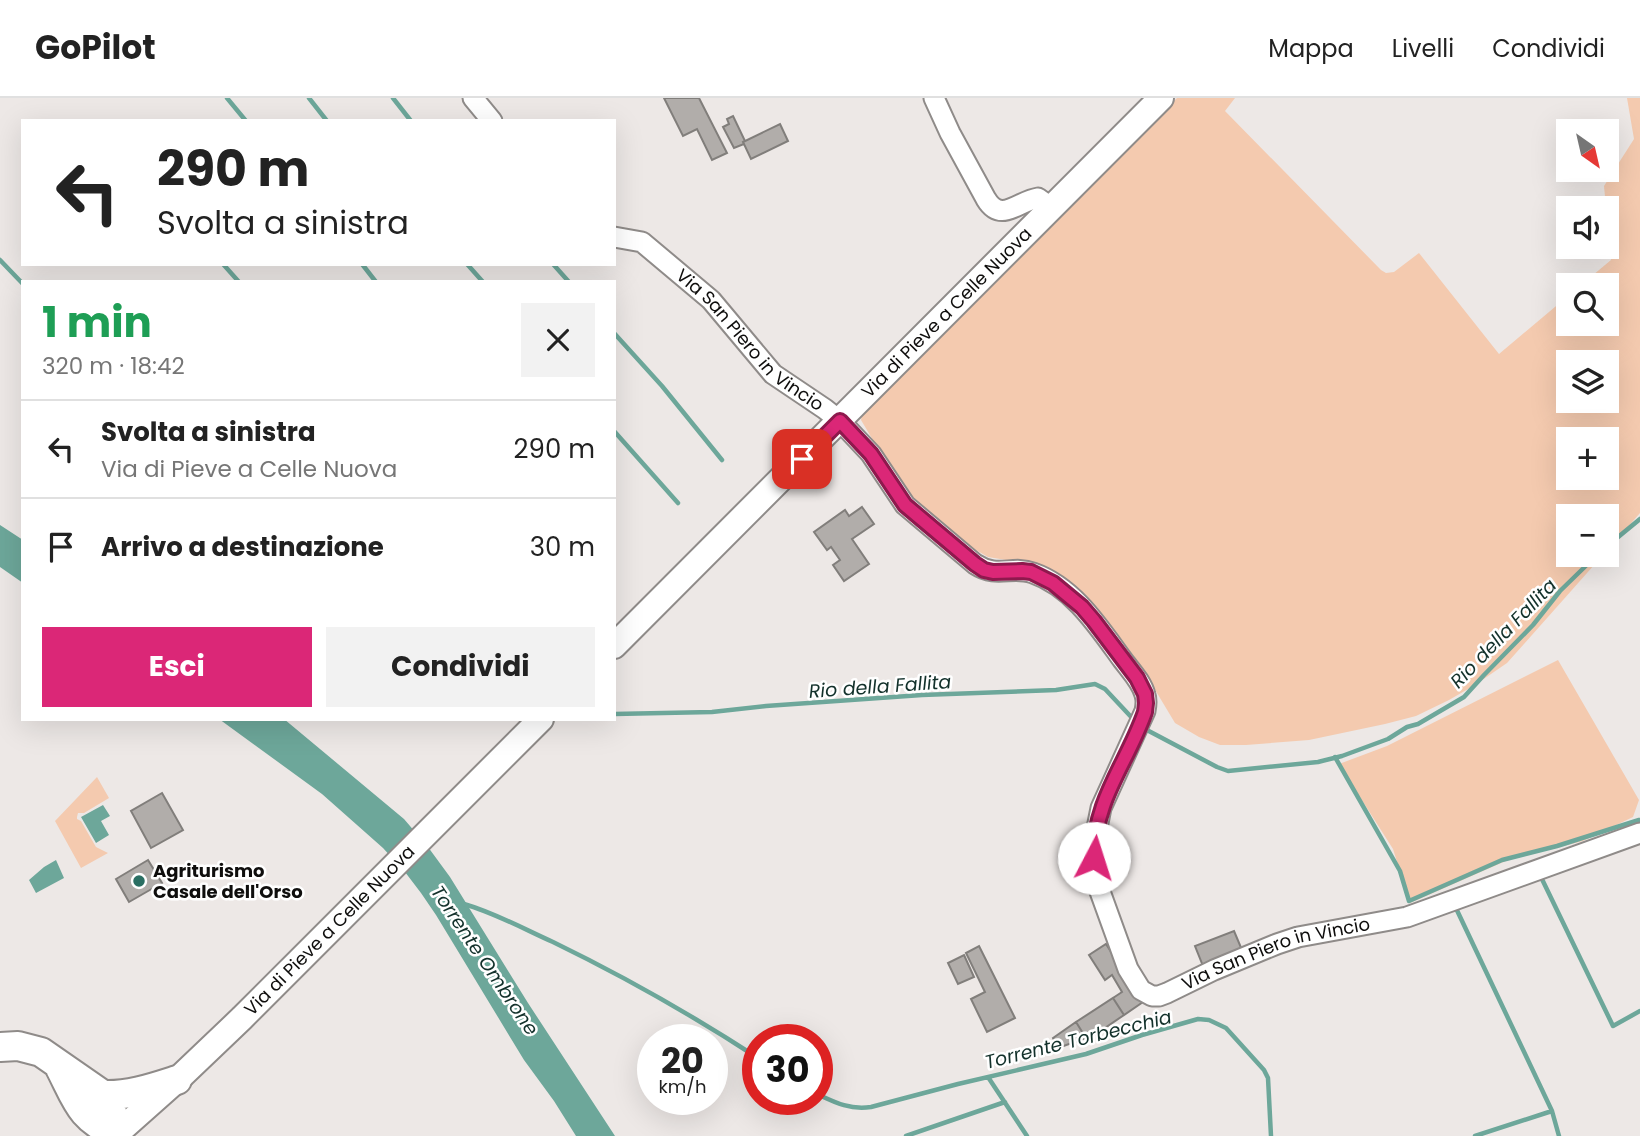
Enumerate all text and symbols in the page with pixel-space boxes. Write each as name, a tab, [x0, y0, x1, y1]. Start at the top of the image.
text: GoPilot	[35, 24, 156, 71]
text: Mappa	[1268, 32, 1354, 65]
text: Livelli	[1392, 32, 1454, 65]
text: Condividi	[1492, 32, 1605, 65]
north arrow	[1556, 119, 1619, 182]
map controls	[1556, 119, 1619, 567]
text: 290 m	[157, 135, 309, 203]
icon: left	[42, 147, 133, 238]
button: sound	[1556, 196, 1619, 259]
text: Svolta a sinistra	[157, 200, 409, 245]
street label: Via di Pieve a Celle Nuova	[856, 221, 1037, 403]
street label: Via San Piero in Vincio	[671, 263, 829, 417]
button: search	[1556, 273, 1619, 336]
text: 1 min	[42, 293, 152, 352]
button: close	[521, 303, 595, 377]
text: 320 m · 18:42	[42, 350, 185, 382]
button: layers	[1556, 350, 1619, 413]
text: Svolta a sinistra	[101, 414, 316, 450]
button: +	[1556, 427, 1619, 490]
pin	[772, 429, 832, 489]
icon: left	[42, 430, 80, 468]
text: 290 m	[514, 431, 595, 467]
icon: arrive	[783, 440, 821, 478]
text: Via di Pieve a Celle Nuova	[101, 453, 397, 485]
button: −	[1556, 504, 1619, 567]
icon: arrive	[42, 528, 80, 566]
text: Arrivo a destinazione	[101, 529, 384, 565]
text: 30 m	[530, 529, 595, 565]
water label: Rio della Fallita	[1444, 573, 1563, 694]
button: Esci	[42, 627, 312, 707]
button: Condividi	[326, 627, 595, 707]
water label: Rio della Fallita	[808, 668, 952, 705]
position arrow	[1057, 821, 1131, 895]
street label: Via di Pieve a Celle Nuova	[238, 839, 420, 1021]
place label: Agriturismo Casale dell'Orso	[153, 858, 303, 904]
marker: Agriturismo Casale dell'Orso	[131, 873, 147, 889]
water label: Torrente Ombrone	[424, 880, 545, 1041]
street label: Via San Piero in Vincio	[1177, 911, 1372, 996]
water label: Torrente Torbecchia	[982, 1003, 1175, 1076]
speed limit sign: 30	[742, 1024, 833, 1115]
text: 20	[661, 1036, 704, 1085]
text: km/h	[659, 1074, 706, 1099]

